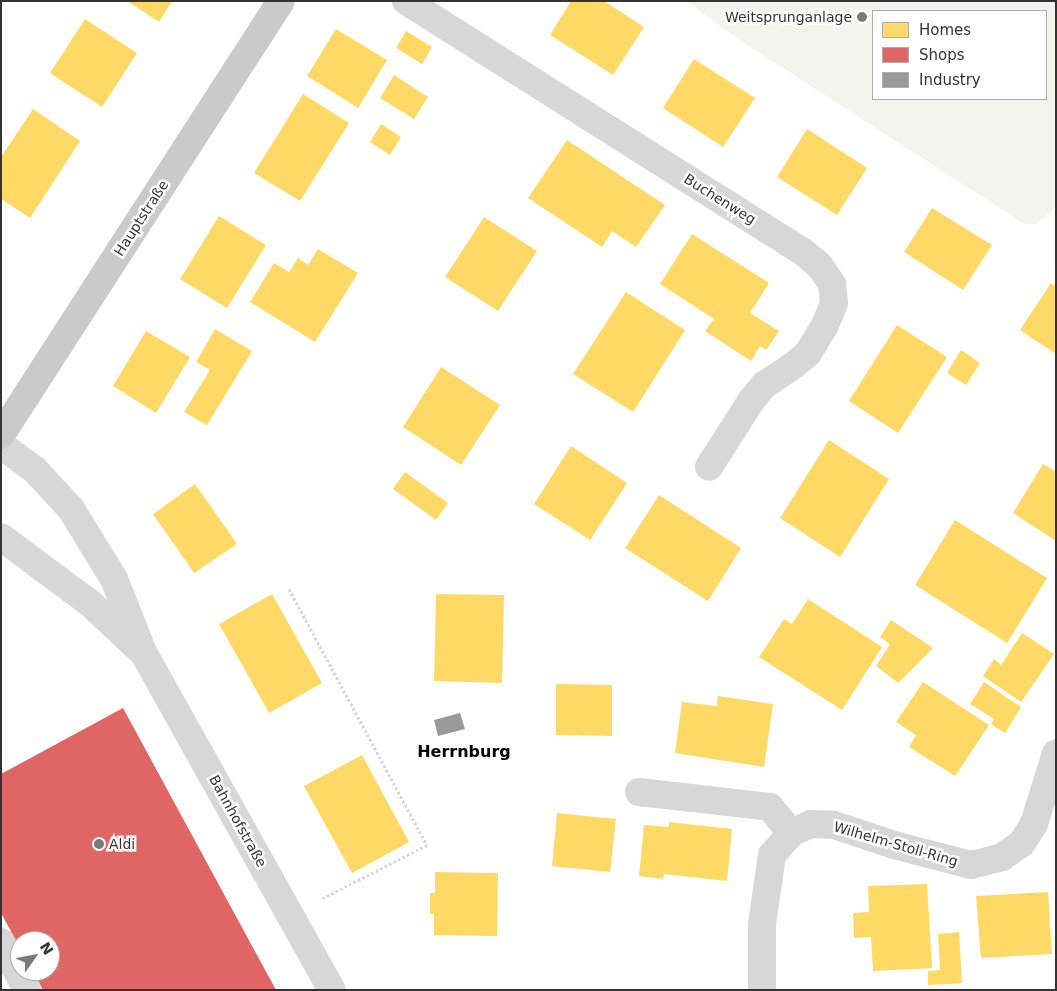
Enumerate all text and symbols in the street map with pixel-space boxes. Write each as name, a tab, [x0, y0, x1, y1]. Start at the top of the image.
place label: Weitsprunganlage	[725, 9, 852, 25]
legend	[872, 10, 1047, 100]
marker: Weitsprunganlage	[856, 11, 868, 23]
text: Homes	[919, 21, 971, 39]
text: Shops	[919, 46, 965, 64]
text: Industry	[919, 71, 981, 89]
street label: Buchenweg	[681, 170, 759, 228]
street label: Hauptstraße	[110, 177, 172, 259]
district label: Herrnburg	[417, 742, 511, 762]
street label: Bahnhofstraße	[206, 772, 270, 870]
street label: Wilhelm-Stoll-Ring	[832, 818, 960, 870]
place label: Aldi	[109, 836, 135, 852]
marker: Aldi	[93, 838, 105, 850]
north arrow	[10, 931, 60, 981]
text: N	[37, 939, 57, 958]

